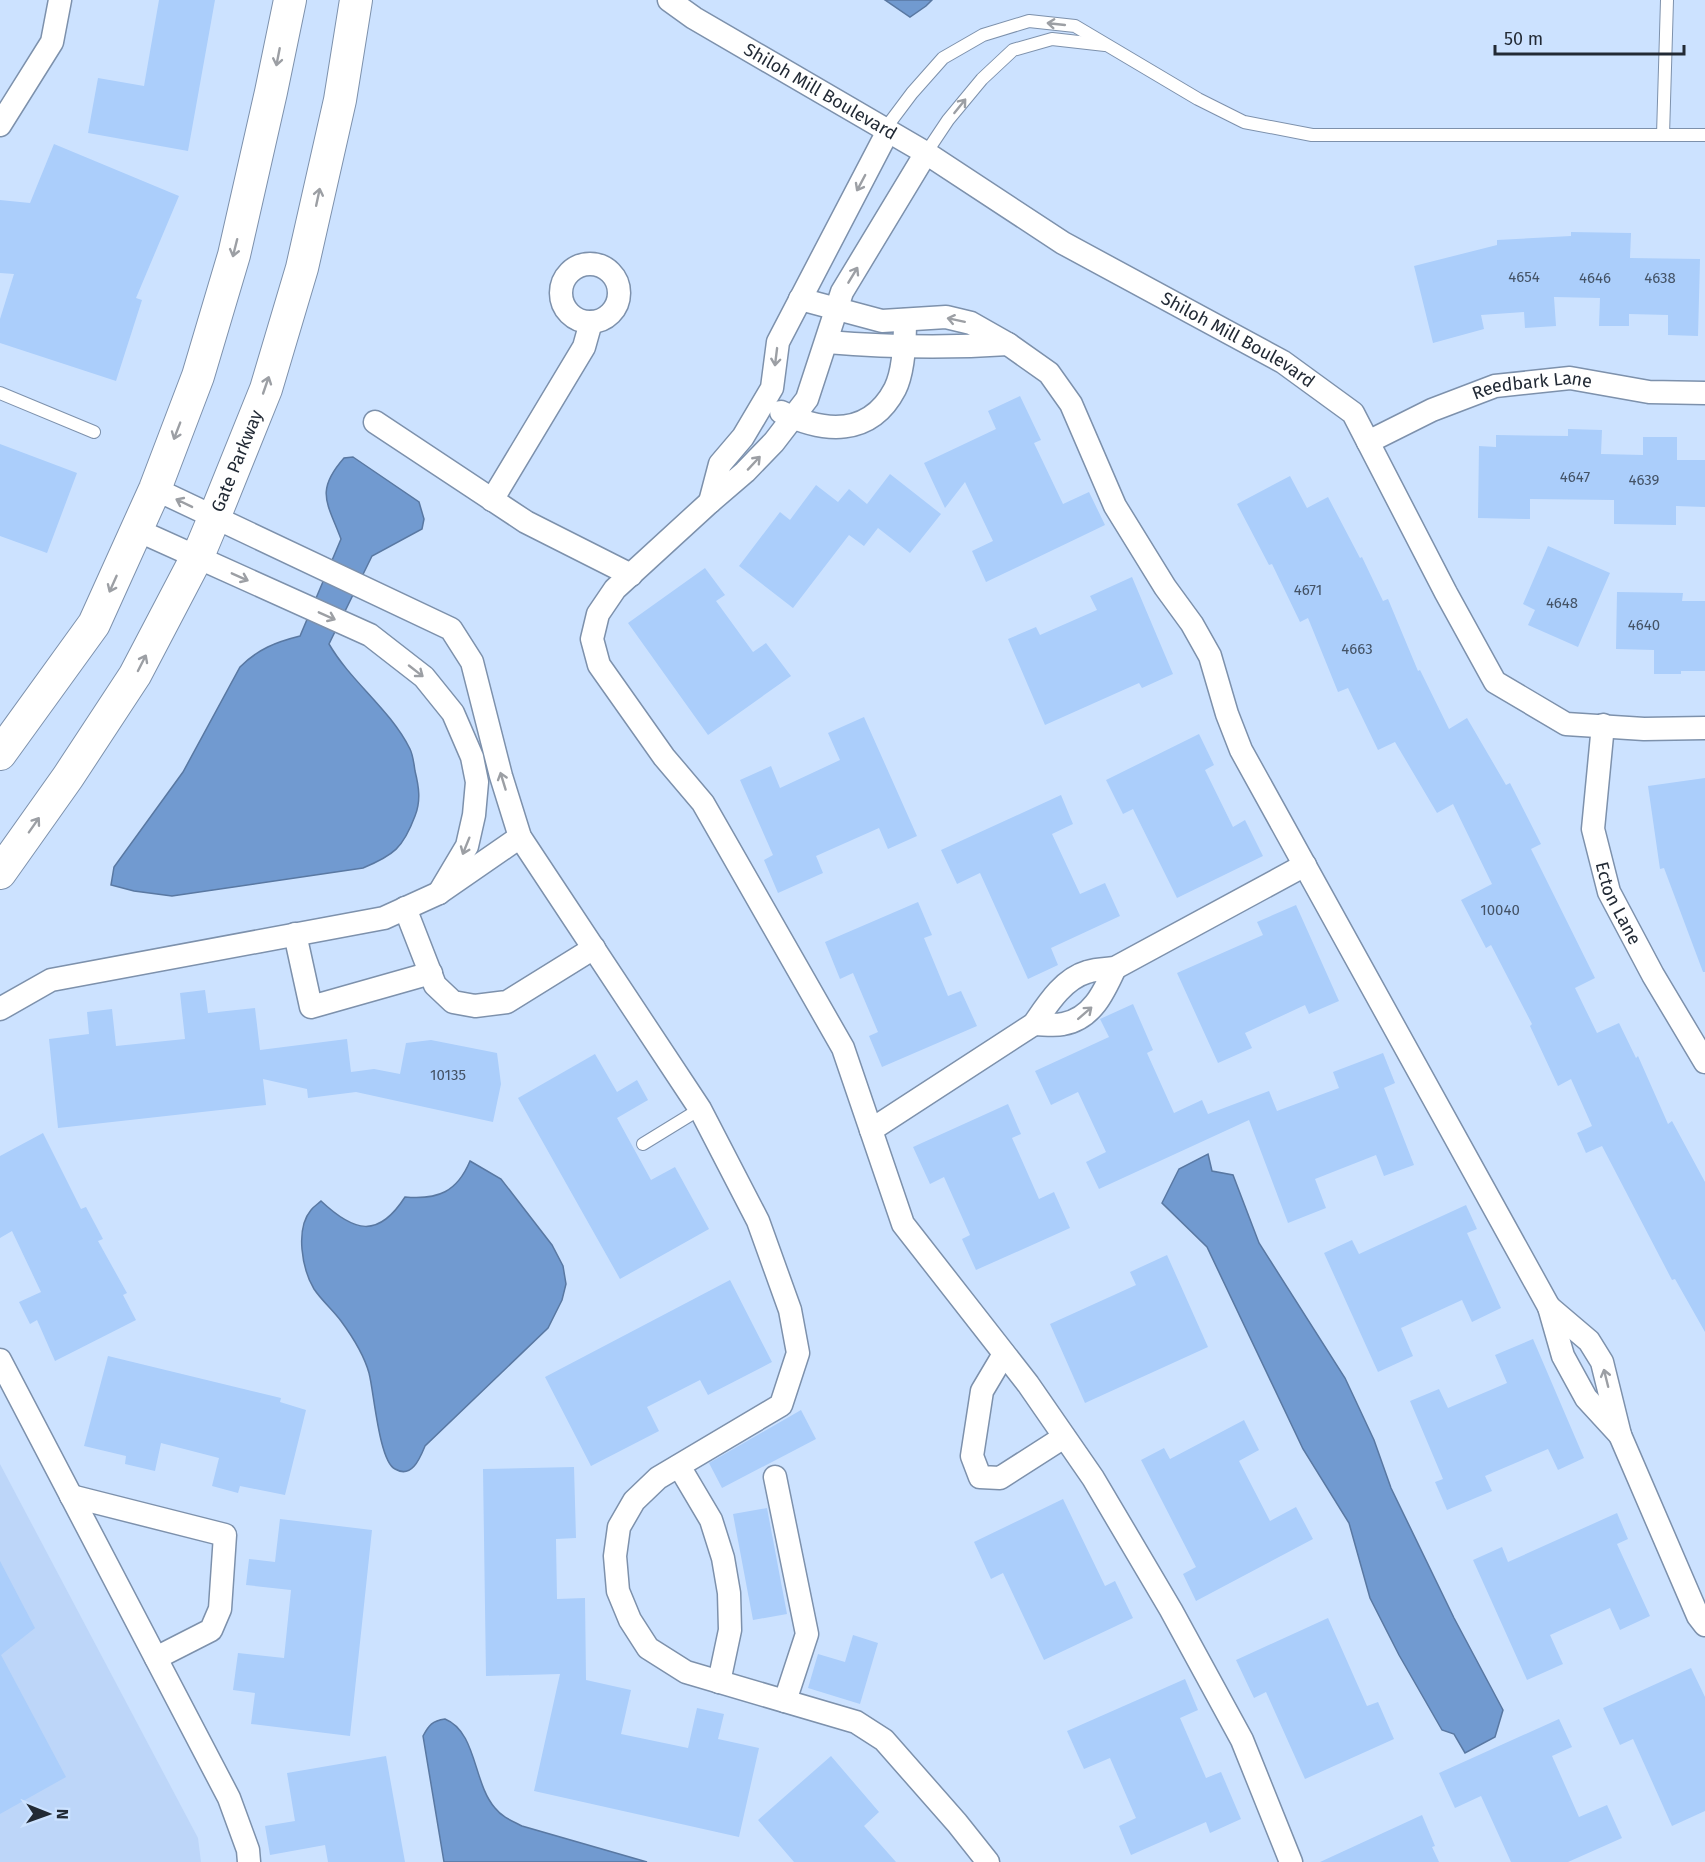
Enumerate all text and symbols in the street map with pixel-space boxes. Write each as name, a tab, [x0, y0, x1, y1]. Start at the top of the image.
one-way arrow	[1046, 18, 1066, 29]
scale bar	[1495, 18, 1684, 56]
text: 50 m	[1504, 28, 1543, 50]
street label: Shiloh Mill Boulevard	[740, 38, 901, 145]
one-way arrow	[272, 47, 283, 67]
one-way arrow	[953, 98, 966, 114]
one-way arrow	[855, 174, 867, 191]
one-way arrow	[313, 188, 324, 208]
one-way arrow	[229, 238, 241, 257]
one-way arrow	[847, 267, 859, 284]
house number: 4654	[1508, 268, 1540, 286]
house number: 4646	[1579, 269, 1611, 287]
house number: 4638	[1644, 269, 1676, 287]
street label: Shiloh Mill Boulevard	[1157, 287, 1319, 392]
one-way arrow	[946, 313, 965, 325]
one-way arrow	[770, 347, 781, 367]
street label: Reedbark Lane	[1469, 367, 1594, 405]
one-way arrow	[262, 376, 273, 395]
street label: Gate Parkway	[206, 406, 268, 515]
one-way arrow	[171, 421, 182, 440]
one-way arrow	[747, 456, 761, 471]
house number: 4647	[1560, 468, 1590, 486]
house number: 4639	[1628, 471, 1660, 489]
one-way arrow	[176, 497, 194, 509]
one-way arrow	[231, 572, 249, 583]
one-way arrow	[106, 574, 118, 592]
house number: 4671	[1294, 581, 1322, 599]
house number: 4648	[1546, 594, 1578, 612]
one-way arrow	[317, 611, 335, 622]
house number: 4640	[1628, 616, 1660, 634]
house number: 4663	[1341, 640, 1373, 658]
one-way arrow	[136, 654, 148, 672]
one-way arrow	[408, 664, 424, 677]
one-way arrow	[497, 772, 508, 791]
one-way arrow	[28, 818, 40, 834]
one-way arrow	[459, 836, 470, 854]
street label: Ecton Lane	[1591, 859, 1646, 948]
house number: 10040	[1480, 901, 1520, 919]
one-way arrow	[1078, 1006, 1093, 1020]
house number: 10135	[430, 1066, 466, 1084]
one-way arrow	[1600, 1369, 1612, 1388]
north arrow	[18, 1784, 78, 1844]
text: N	[53, 1809, 72, 1820]

